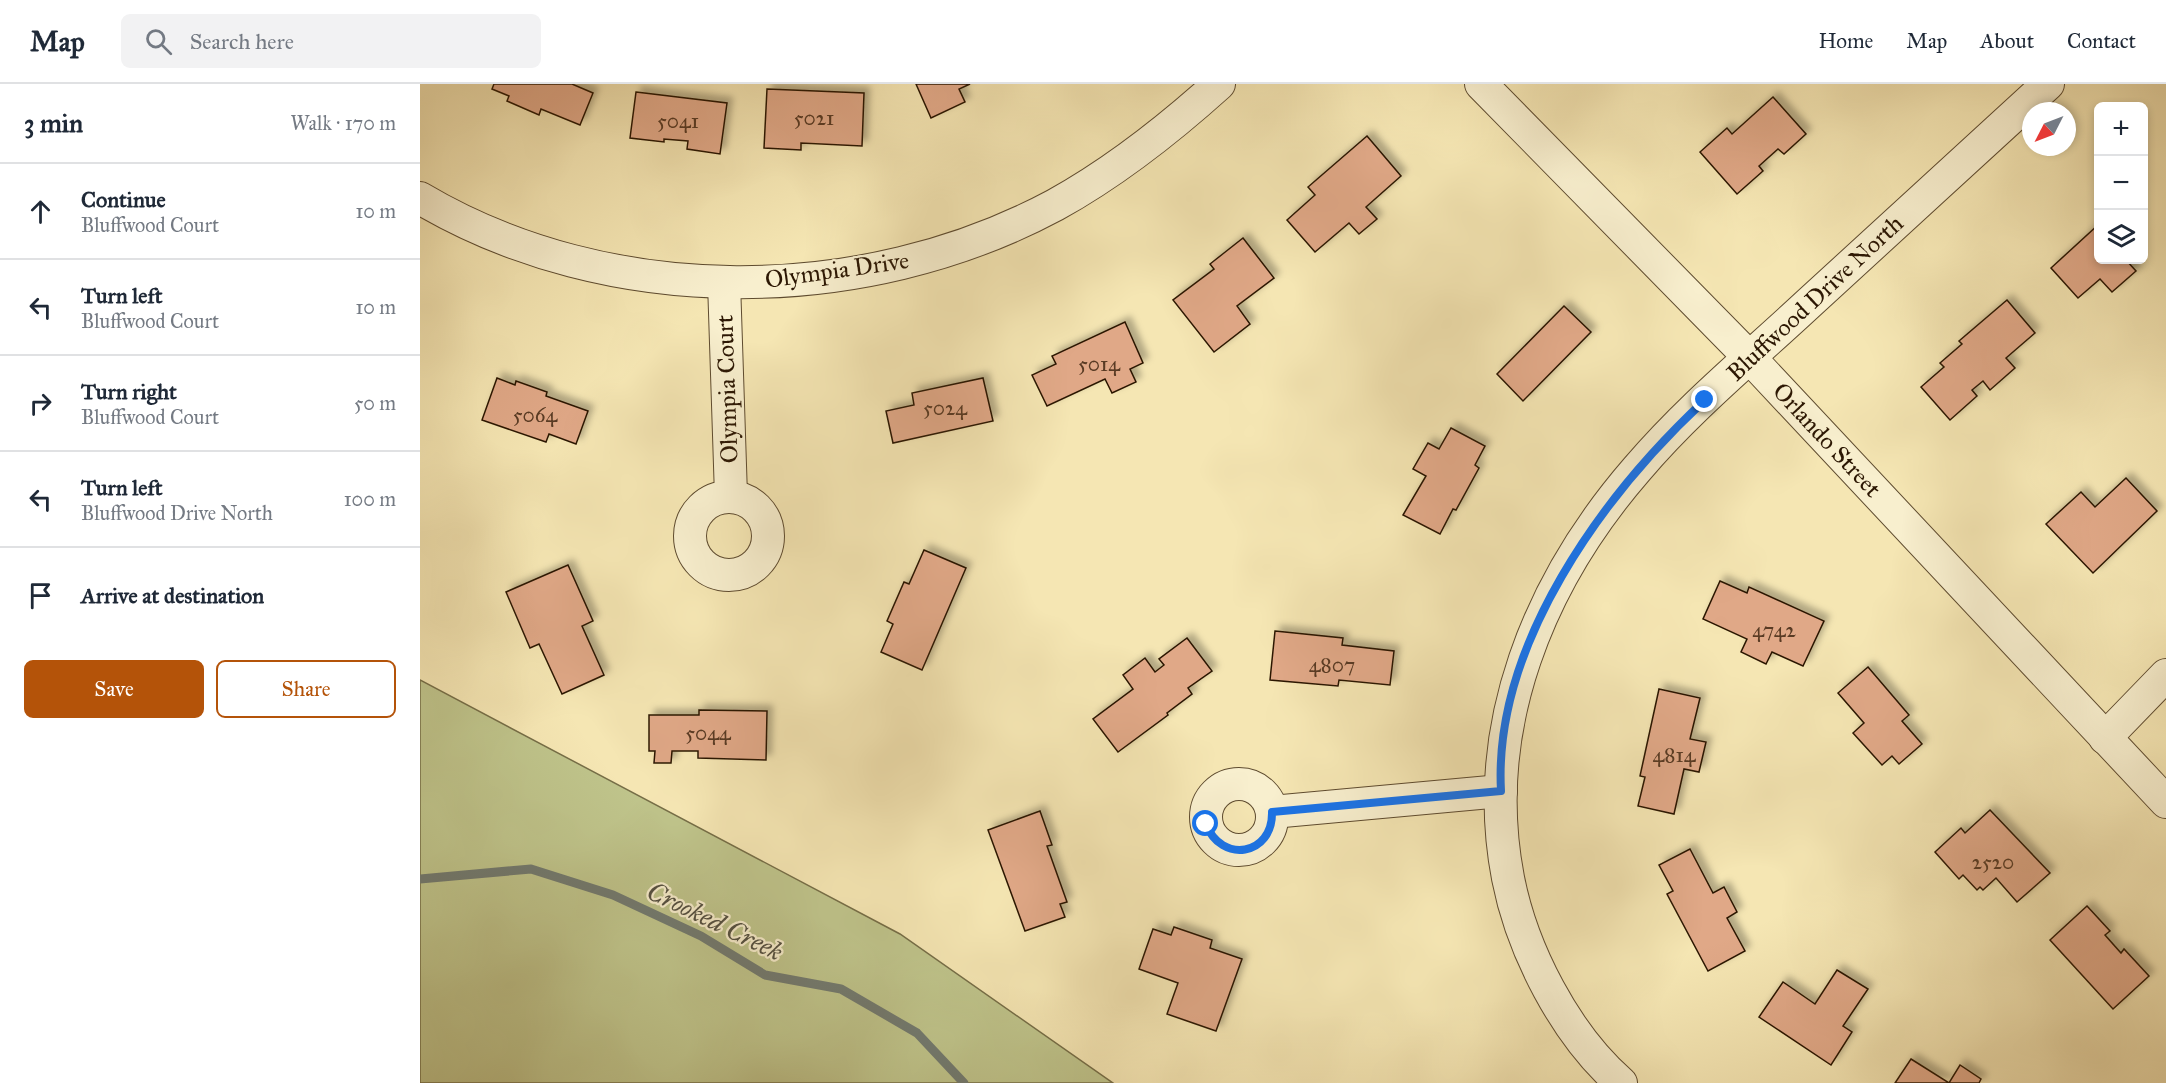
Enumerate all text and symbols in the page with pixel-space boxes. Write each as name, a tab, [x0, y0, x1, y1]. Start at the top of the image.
search box	[121, 14, 541, 68]
text: Map	[30, 24, 85, 59]
icon: search	[142, 25, 175, 58]
text: Search here	[190, 28, 294, 55]
text: Home	[1818, 28, 1873, 54]
text: Map	[1906, 28, 1947, 54]
text: About	[1980, 28, 2034, 54]
text: Contact	[2067, 28, 2136, 54]
north arrow	[2022, 102, 2076, 156]
map controls	[2094, 102, 2148, 264]
button: +	[2094, 102, 2148, 156]
house number: 5021	[794, 105, 834, 131]
text: 3 min	[24, 107, 83, 139]
house number: 5041	[657, 108, 699, 134]
text: Walk · 170 m	[291, 111, 396, 135]
button: −	[2094, 156, 2148, 210]
text: Continue	[81, 186, 166, 213]
icon: ahead	[24, 195, 57, 228]
text: 10 m	[355, 199, 396, 223]
street label: Bluffwood Drive North	[1721, 208, 1909, 388]
button: layers	[2094, 210, 2148, 264]
text: Bluffwood Court	[81, 213, 219, 237]
street label: Olympia Drive	[763, 245, 911, 295]
text: Turn left	[81, 282, 163, 309]
icon: left	[24, 291, 57, 324]
text: 10 m	[355, 295, 396, 319]
text: Bluffwood Court	[81, 309, 219, 333]
street label: Olympia Court	[709, 314, 745, 464]
house number: 5014	[1078, 351, 1121, 377]
street label: Orlando Street	[1766, 376, 1888, 504]
text: Turn right	[81, 378, 177, 405]
route end	[1691, 386, 1717, 412]
icon: right	[24, 387, 57, 420]
text: 50 m	[354, 391, 396, 415]
house number: 5024	[923, 395, 968, 421]
house number: 5064	[513, 402, 559, 428]
text: Bluffwood Court	[81, 405, 219, 429]
text: Turn left	[81, 474, 163, 501]
icon: left	[24, 483, 57, 516]
text: 100 m	[344, 487, 396, 511]
text: Bluffwood Drive North	[81, 501, 273, 525]
icon: arrive	[24, 579, 57, 612]
text: Arrive at destination	[81, 582, 264, 609]
house number: 4742	[1752, 617, 1796, 643]
house number: 4807	[1309, 652, 1355, 678]
button: Save	[24, 660, 204, 718]
button: Share	[216, 660, 396, 718]
house number: 5044	[685, 720, 732, 746]
house number: 4814	[1653, 742, 1697, 768]
route start	[1192, 810, 1218, 836]
house number: 2520	[1972, 849, 2014, 875]
water label: Crooked Creek	[642, 874, 788, 968]

